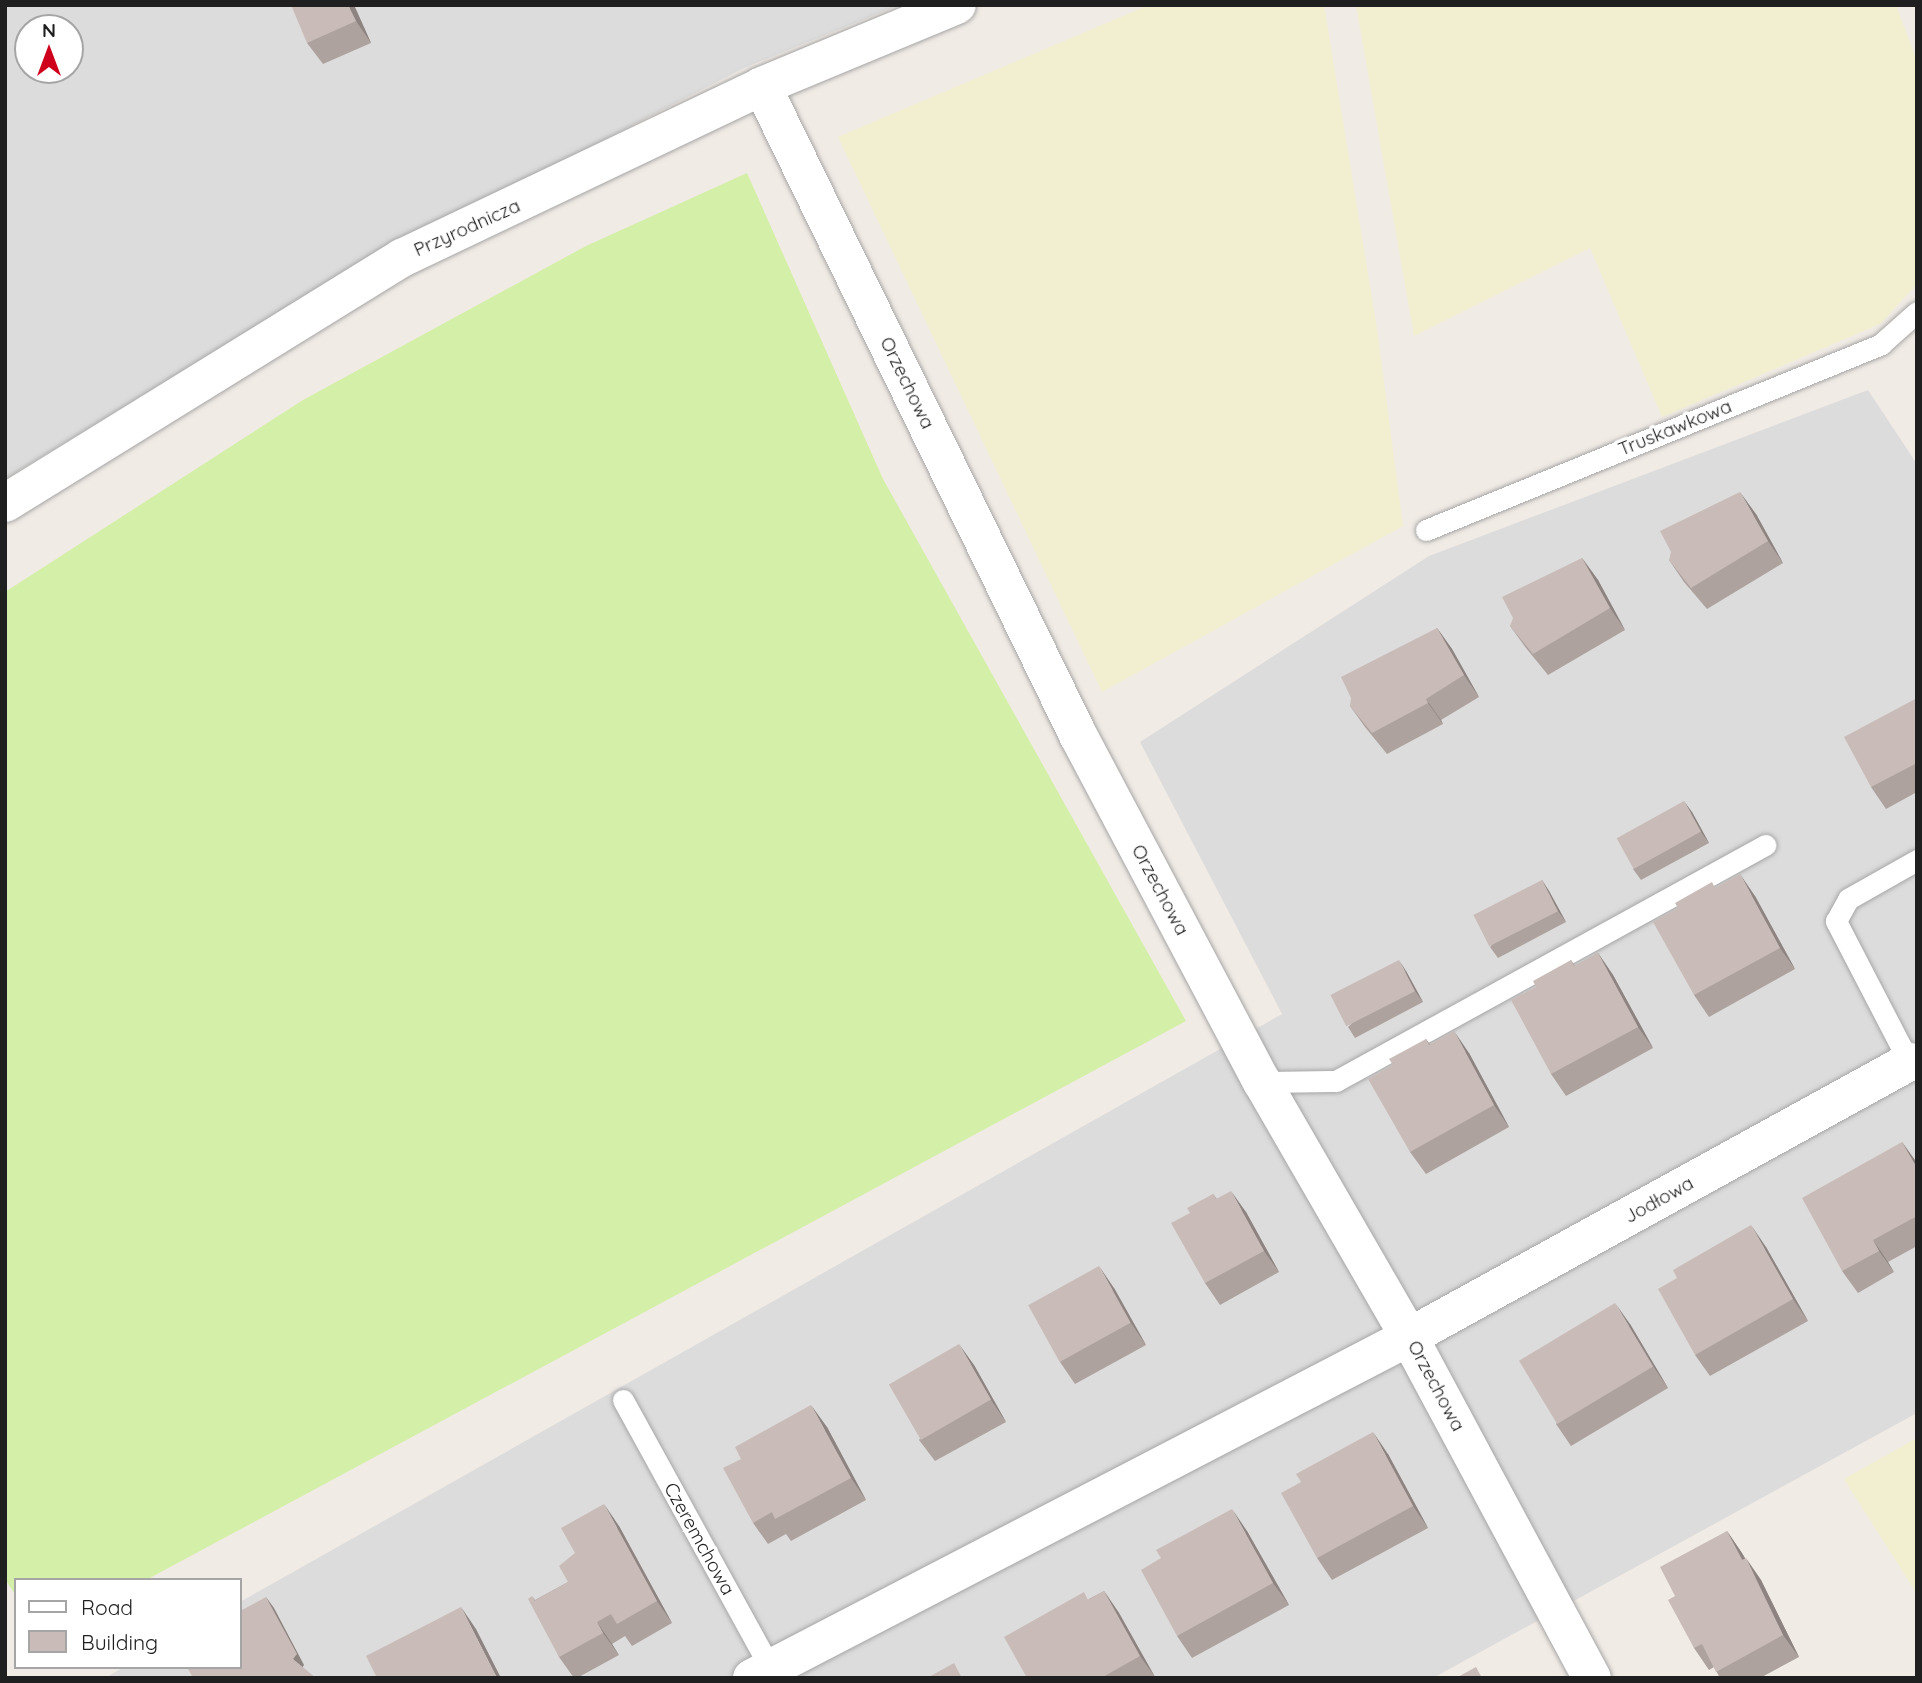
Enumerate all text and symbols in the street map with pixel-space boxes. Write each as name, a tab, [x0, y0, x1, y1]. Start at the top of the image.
north arrow	[14, 14, 84, 84]
text: N	[42, 18, 56, 42]
street label: Przyrodnicza	[410, 194, 524, 262]
street label: Orzechowa	[875, 333, 939, 433]
street label: Truskawkowa	[1615, 395, 1735, 461]
street label: Orzechowa	[1127, 841, 1193, 939]
street label: Jodłowa	[1620, 1172, 1698, 1228]
street label: Orzechowa	[1403, 1337, 1469, 1435]
street label: Czeremchowa	[659, 1479, 739, 1599]
legend	[14, 1578, 242, 1669]
text: Road	[81, 1594, 133, 1620]
text: Building	[81, 1629, 158, 1655]

